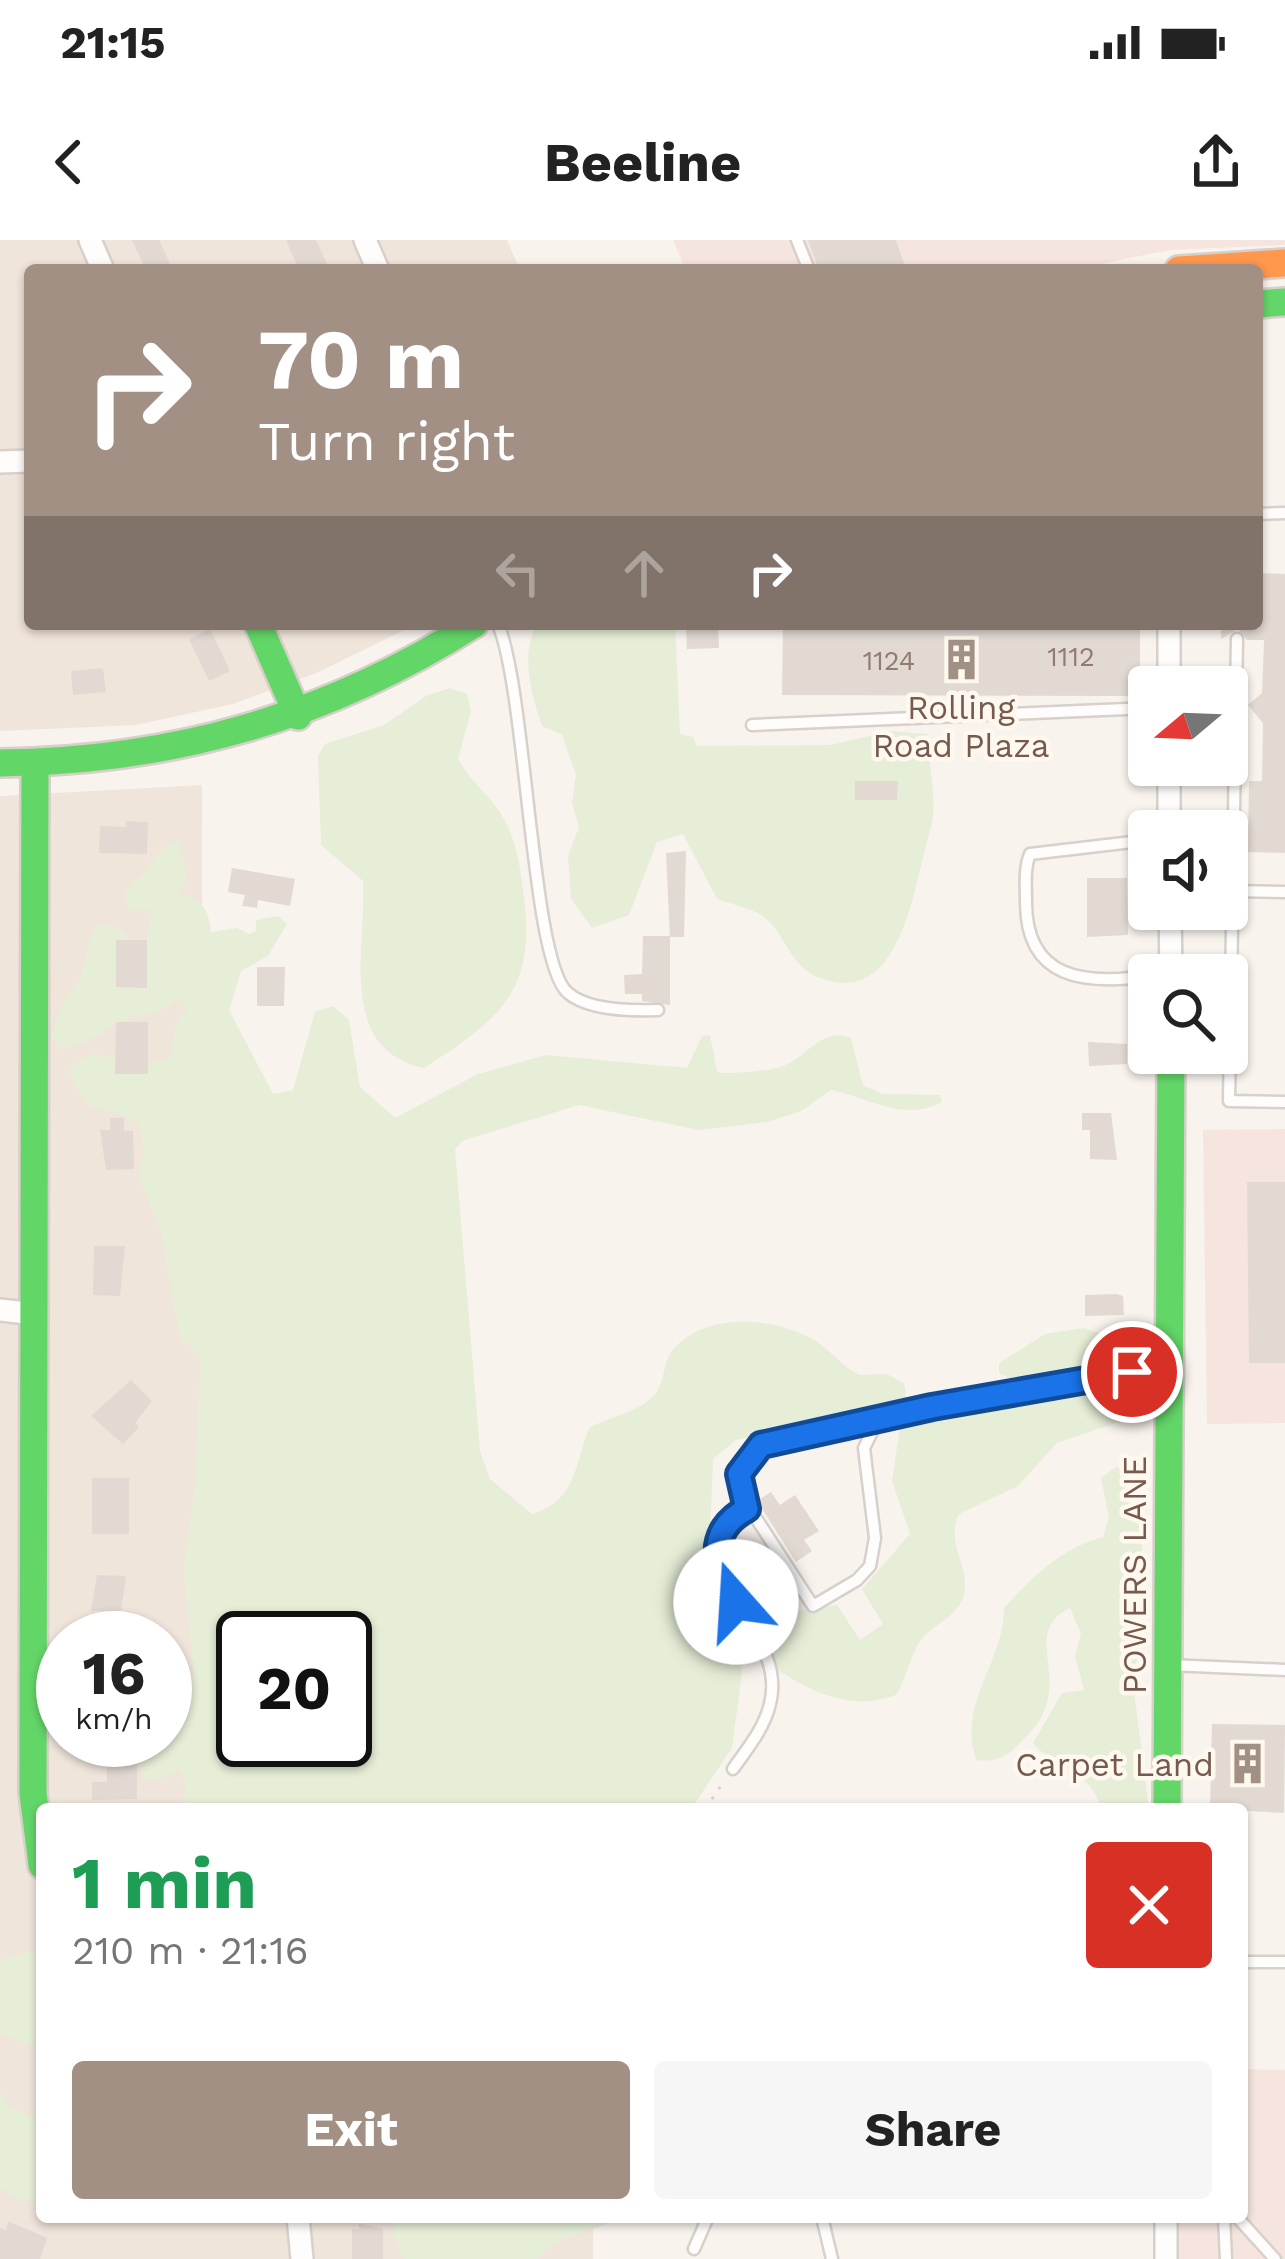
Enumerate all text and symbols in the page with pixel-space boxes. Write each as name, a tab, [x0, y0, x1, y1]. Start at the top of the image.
text: 21:15	[60, 16, 165, 69]
icon: back	[36, 129, 102, 195]
icon: share	[1183, 129, 1249, 195]
text: Beeline	[544, 131, 741, 194]
text: 70 m	[258, 310, 464, 408]
icon: right	[60, 312, 216, 468]
text: Turn right	[258, 410, 515, 473]
icon: left	[485, 540, 551, 606]
icon: ahead	[611, 540, 677, 606]
icon: right	[737, 540, 803, 606]
building icon: Rolling Road Plaza	[938, 636, 984, 682]
house number: 1112	[1047, 641, 1095, 673]
house number: 1124	[863, 645, 915, 677]
north arrow	[1128, 666, 1248, 786]
map controls	[1128, 666, 1248, 1074]
place label: Rolling Road Plaza	[872, 688, 1050, 765]
button: sound	[1128, 810, 1248, 930]
button: search	[1128, 954, 1248, 1074]
pin	[1081, 1321, 1183, 1423]
icon: arrive	[1099, 1339, 1165, 1405]
street label: POWERS LANE	[1115, 1456, 1154, 1694]
position arrow	[673, 1539, 799, 1665]
speed limit sign: 20	[216, 1611, 372, 1767]
text: 16	[83, 1638, 145, 1709]
text: km/h	[75, 1701, 153, 1736]
building icon: Carpet Land	[1225, 1741, 1271, 1787]
place label: Carpet Land	[1015, 1745, 1214, 1784]
text: 1 min	[72, 1841, 257, 1925]
button: close	[1086, 1842, 1212, 1968]
text: 210 m · 21:16	[72, 1928, 309, 1973]
button: Exit	[72, 2061, 630, 2199]
button: Share	[654, 2061, 1212, 2199]

